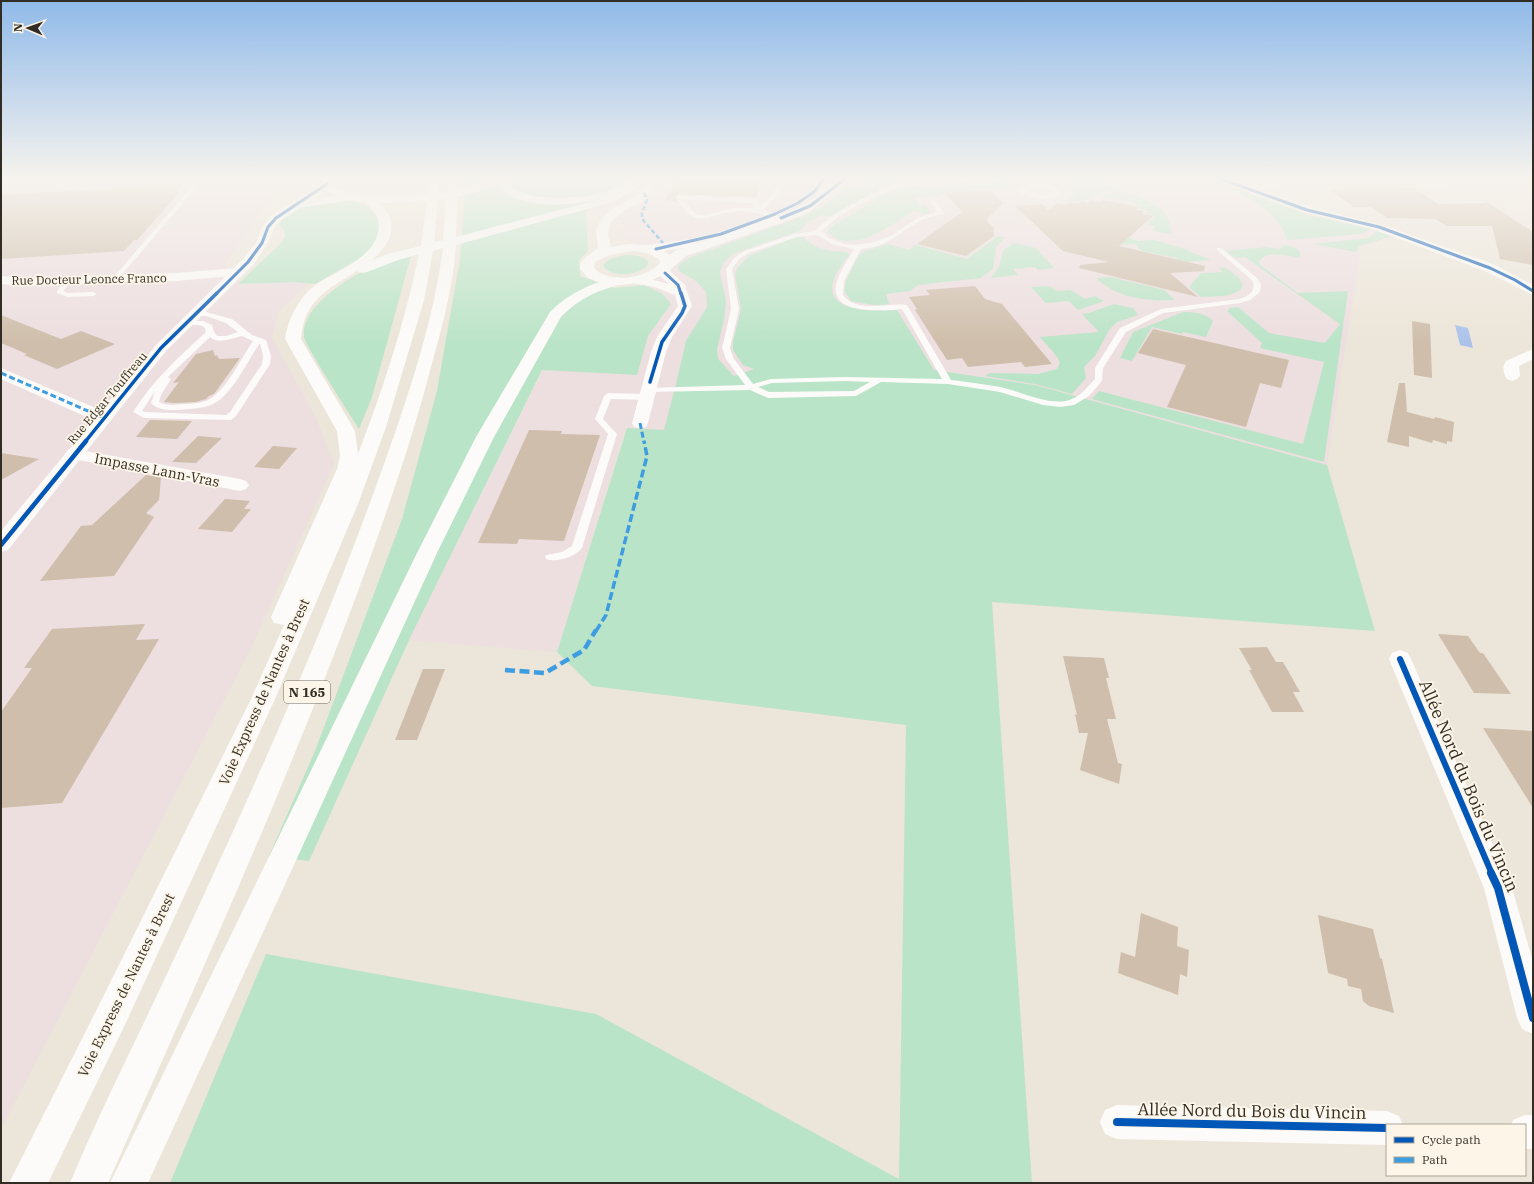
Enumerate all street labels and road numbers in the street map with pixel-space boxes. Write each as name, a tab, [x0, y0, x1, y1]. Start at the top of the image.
street label: Rue Docteur Leonce Franco	[11, 270, 167, 288]
street label: Rue Edgar Touffreau	[64, 348, 150, 447]
street label: Impasse Lann-Vras	[93, 449, 221, 491]
street label: Voie Express de Nantes à Brest	[215, 596, 313, 788]
street label: Allée Nord du Bois du Vincin	[1414, 676, 1524, 896]
road number: N 165	[284, 681, 330, 703]
street label: Voie Express de Nantes à Brest	[74, 890, 178, 1080]
street label: Allée Nord du Bois du Vincin	[1137, 1098, 1367, 1124]

